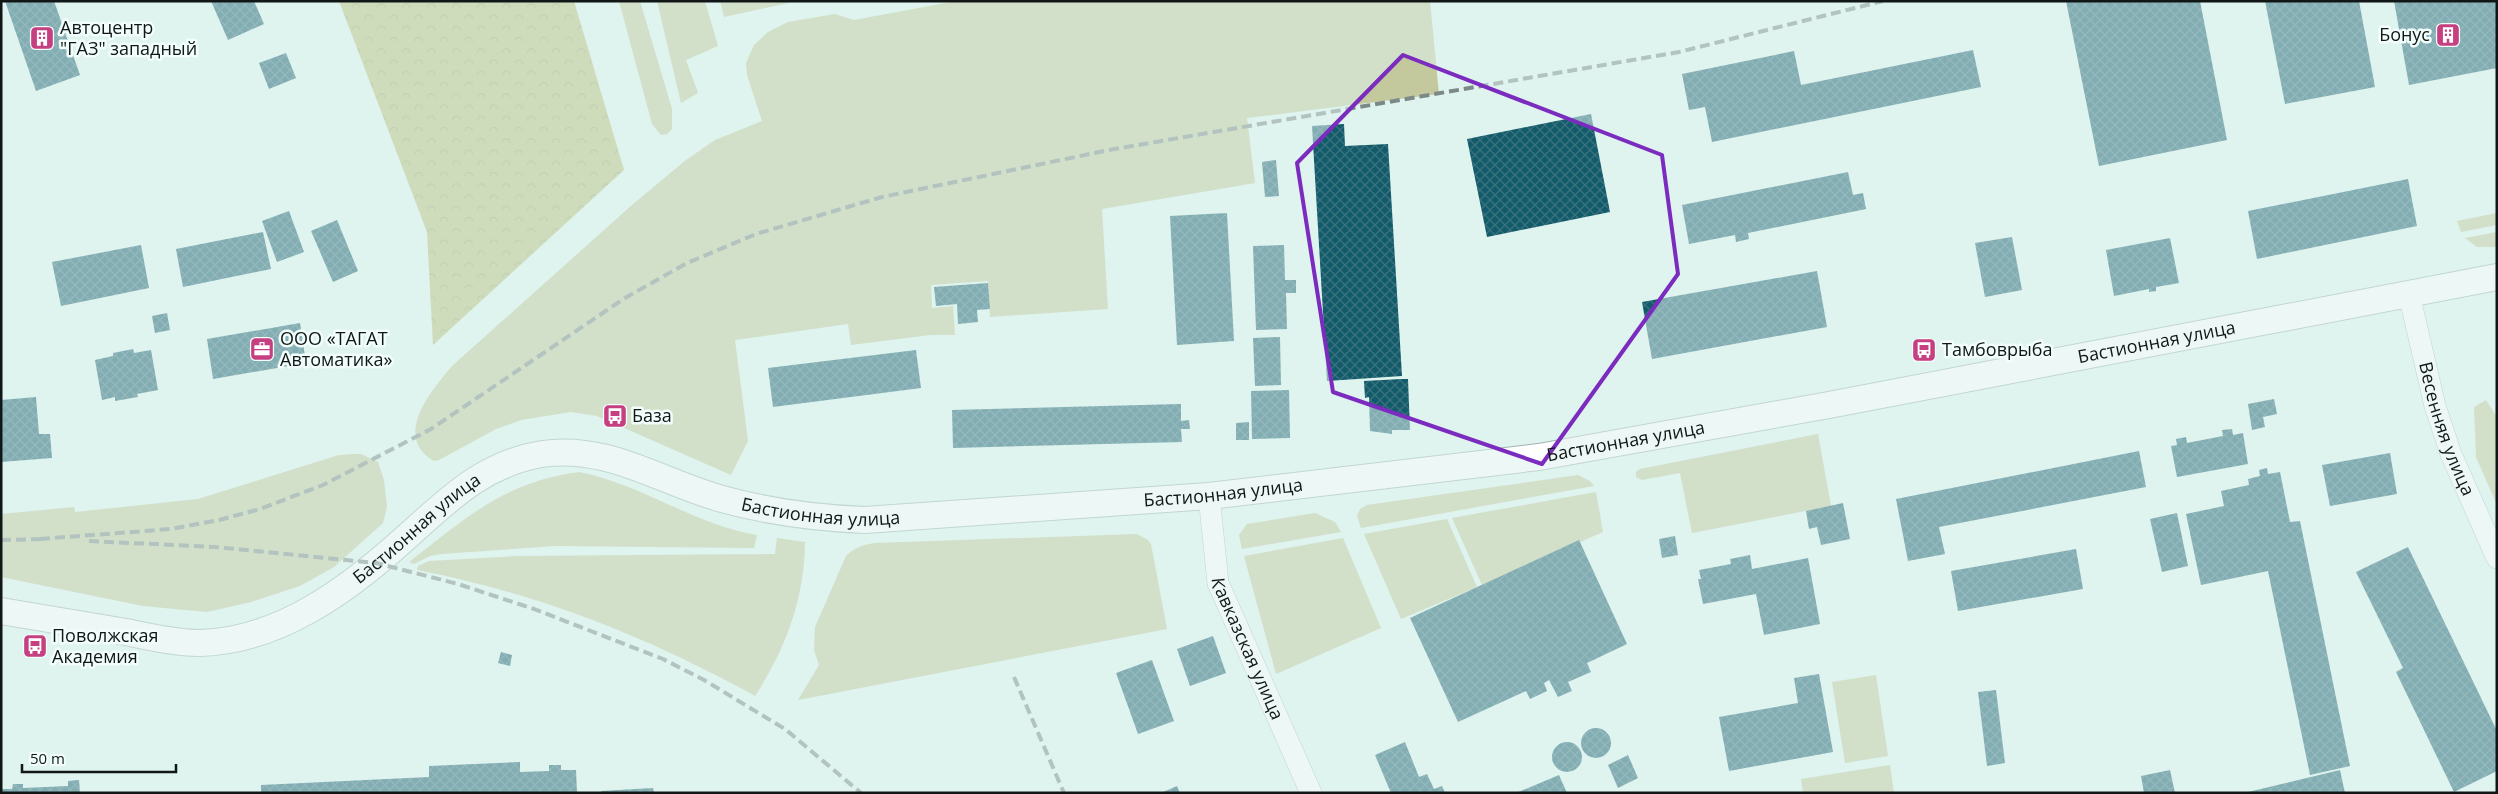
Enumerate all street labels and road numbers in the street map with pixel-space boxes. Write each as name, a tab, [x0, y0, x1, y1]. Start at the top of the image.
street label: Бастионная улица	[2076, 314, 2237, 368]
street label: Весенняя улица	[2414, 359, 2481, 499]
street label: Бастионная улица	[1545, 415, 1706, 466]
street label: Бастионная улица	[347, 467, 485, 589]
street label: Бастионная улица	[1143, 472, 1304, 512]
street label: Бастионная улица	[739, 491, 901, 531]
street label: Кавказская улица	[1206, 576, 1290, 723]

